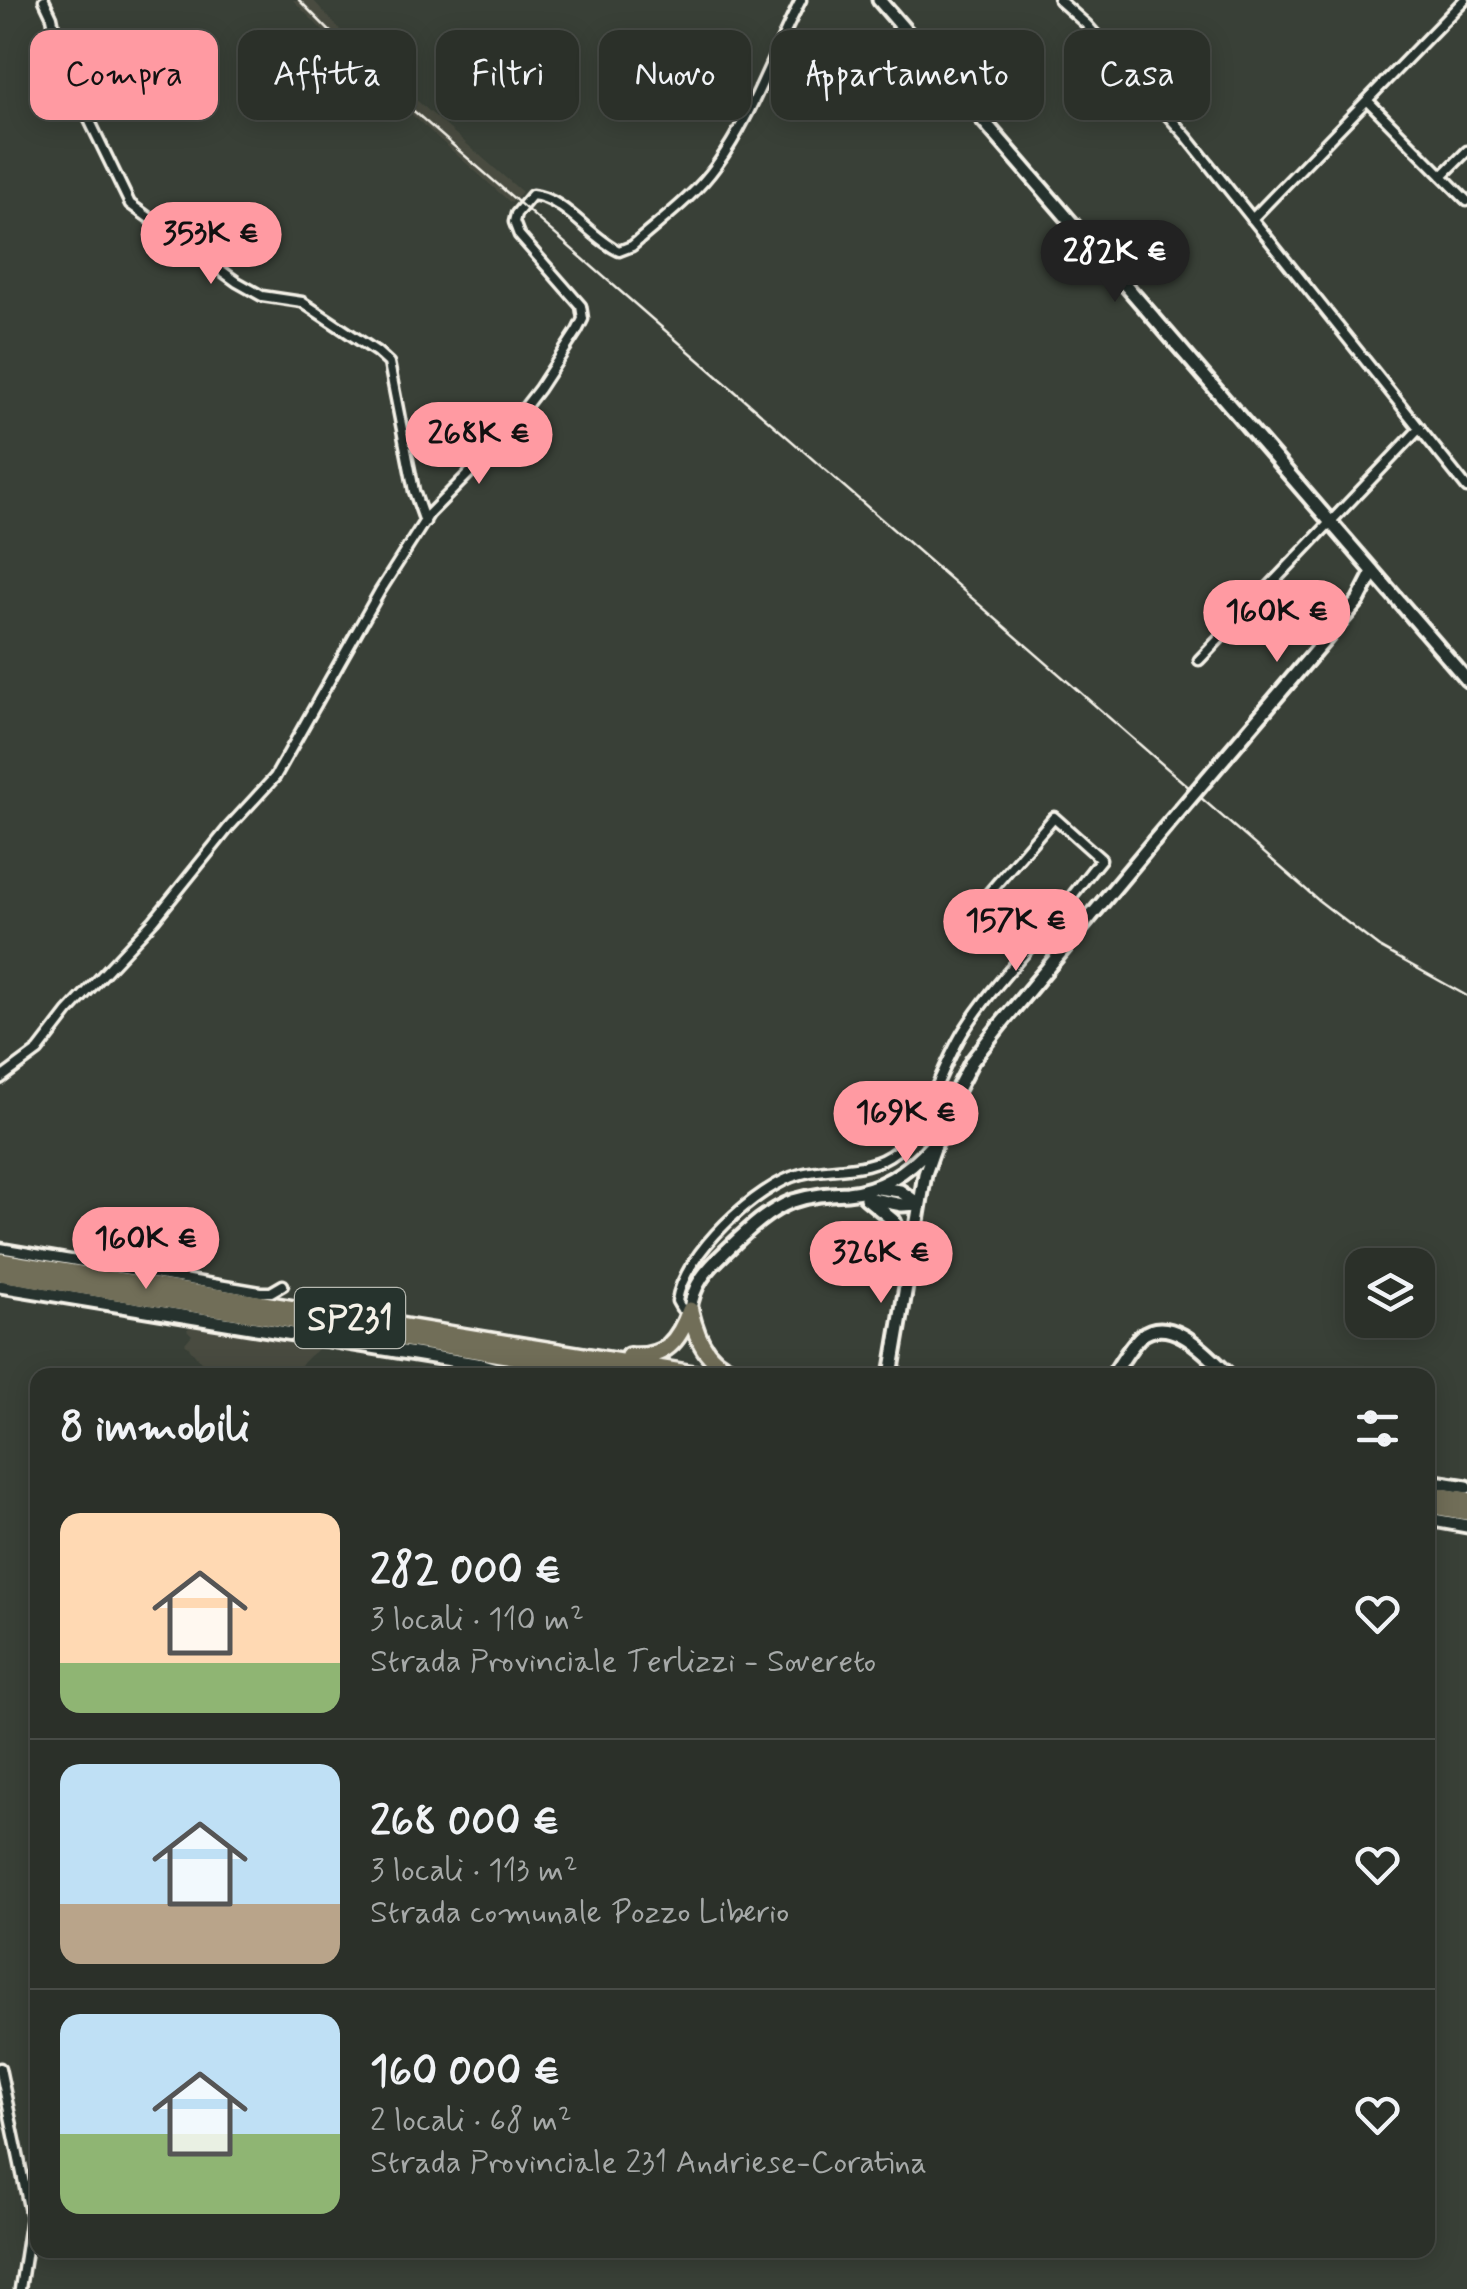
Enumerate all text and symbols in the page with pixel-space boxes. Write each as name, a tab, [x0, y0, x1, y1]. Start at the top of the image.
chip: Compra	[30, 30, 218, 120]
chip: Affitta	[238, 30, 416, 120]
chip: Filtri	[436, 30, 579, 120]
chip: Nuovo	[599, 30, 751, 120]
chip: Appartamento	[771, 30, 1044, 120]
chip: Casa	[1064, 30, 1210, 120]
pin: 353K €	[130, 202, 292, 287]
text: 353K €	[163, 213, 259, 255]
pin: 282K €	[1034, 220, 1196, 305]
text: 282K €	[1063, 231, 1167, 273]
pin: 268K €	[398, 402, 560, 487]
text: 268K €	[428, 413, 530, 455]
pin: 160K €	[1196, 580, 1358, 665]
text: 160K €	[1225, 591, 1329, 633]
pin: 157K €	[935, 889, 1097, 974]
text: 157K €	[965, 900, 1067, 942]
pin: 169K €	[825, 1081, 987, 1166]
text: 169K €	[855, 1092, 957, 1134]
pin: 160K €	[65, 1207, 227, 1292]
text: 160K €	[94, 1218, 198, 1260]
pin: 326K €	[800, 1221, 962, 1306]
text: 326K €	[832, 1232, 930, 1274]
map controls	[1345, 1248, 1435, 1338]
button: layers	[1345, 1248, 1435, 1338]
road number: SP231	[295, 1288, 405, 1348]
text: 8 immobili	[60, 1401, 250, 1456]
icon: filters	[1350, 1401, 1405, 1456]
text: 282 000 €	[370, 1544, 562, 1599]
icon: home	[140, 1553, 260, 1673]
icon: heart	[1350, 1586, 1405, 1641]
text: 3 locali · 110 m²	[370, 1599, 584, 1641]
text: Strada Provinciale Terlizzi - Sovereto	[370, 1641, 876, 1683]
text: 268 000 €	[370, 1795, 560, 1850]
icon: home	[140, 1804, 260, 1924]
icon: heart	[1350, 1837, 1405, 1892]
text: 3 locali · 113 m²	[370, 1850, 578, 1892]
text: Strada comunale Pozzo Liberio	[370, 1892, 789, 1934]
text: 160 000 €	[370, 2045, 560, 2100]
icon: home	[140, 2054, 260, 2174]
icon: heart	[1350, 2087, 1405, 2142]
text: 2 locali · 68 m²	[370, 2100, 572, 2142]
text: Strada Provinciale 231 Andriese-Coratina	[370, 2142, 927, 2184]

